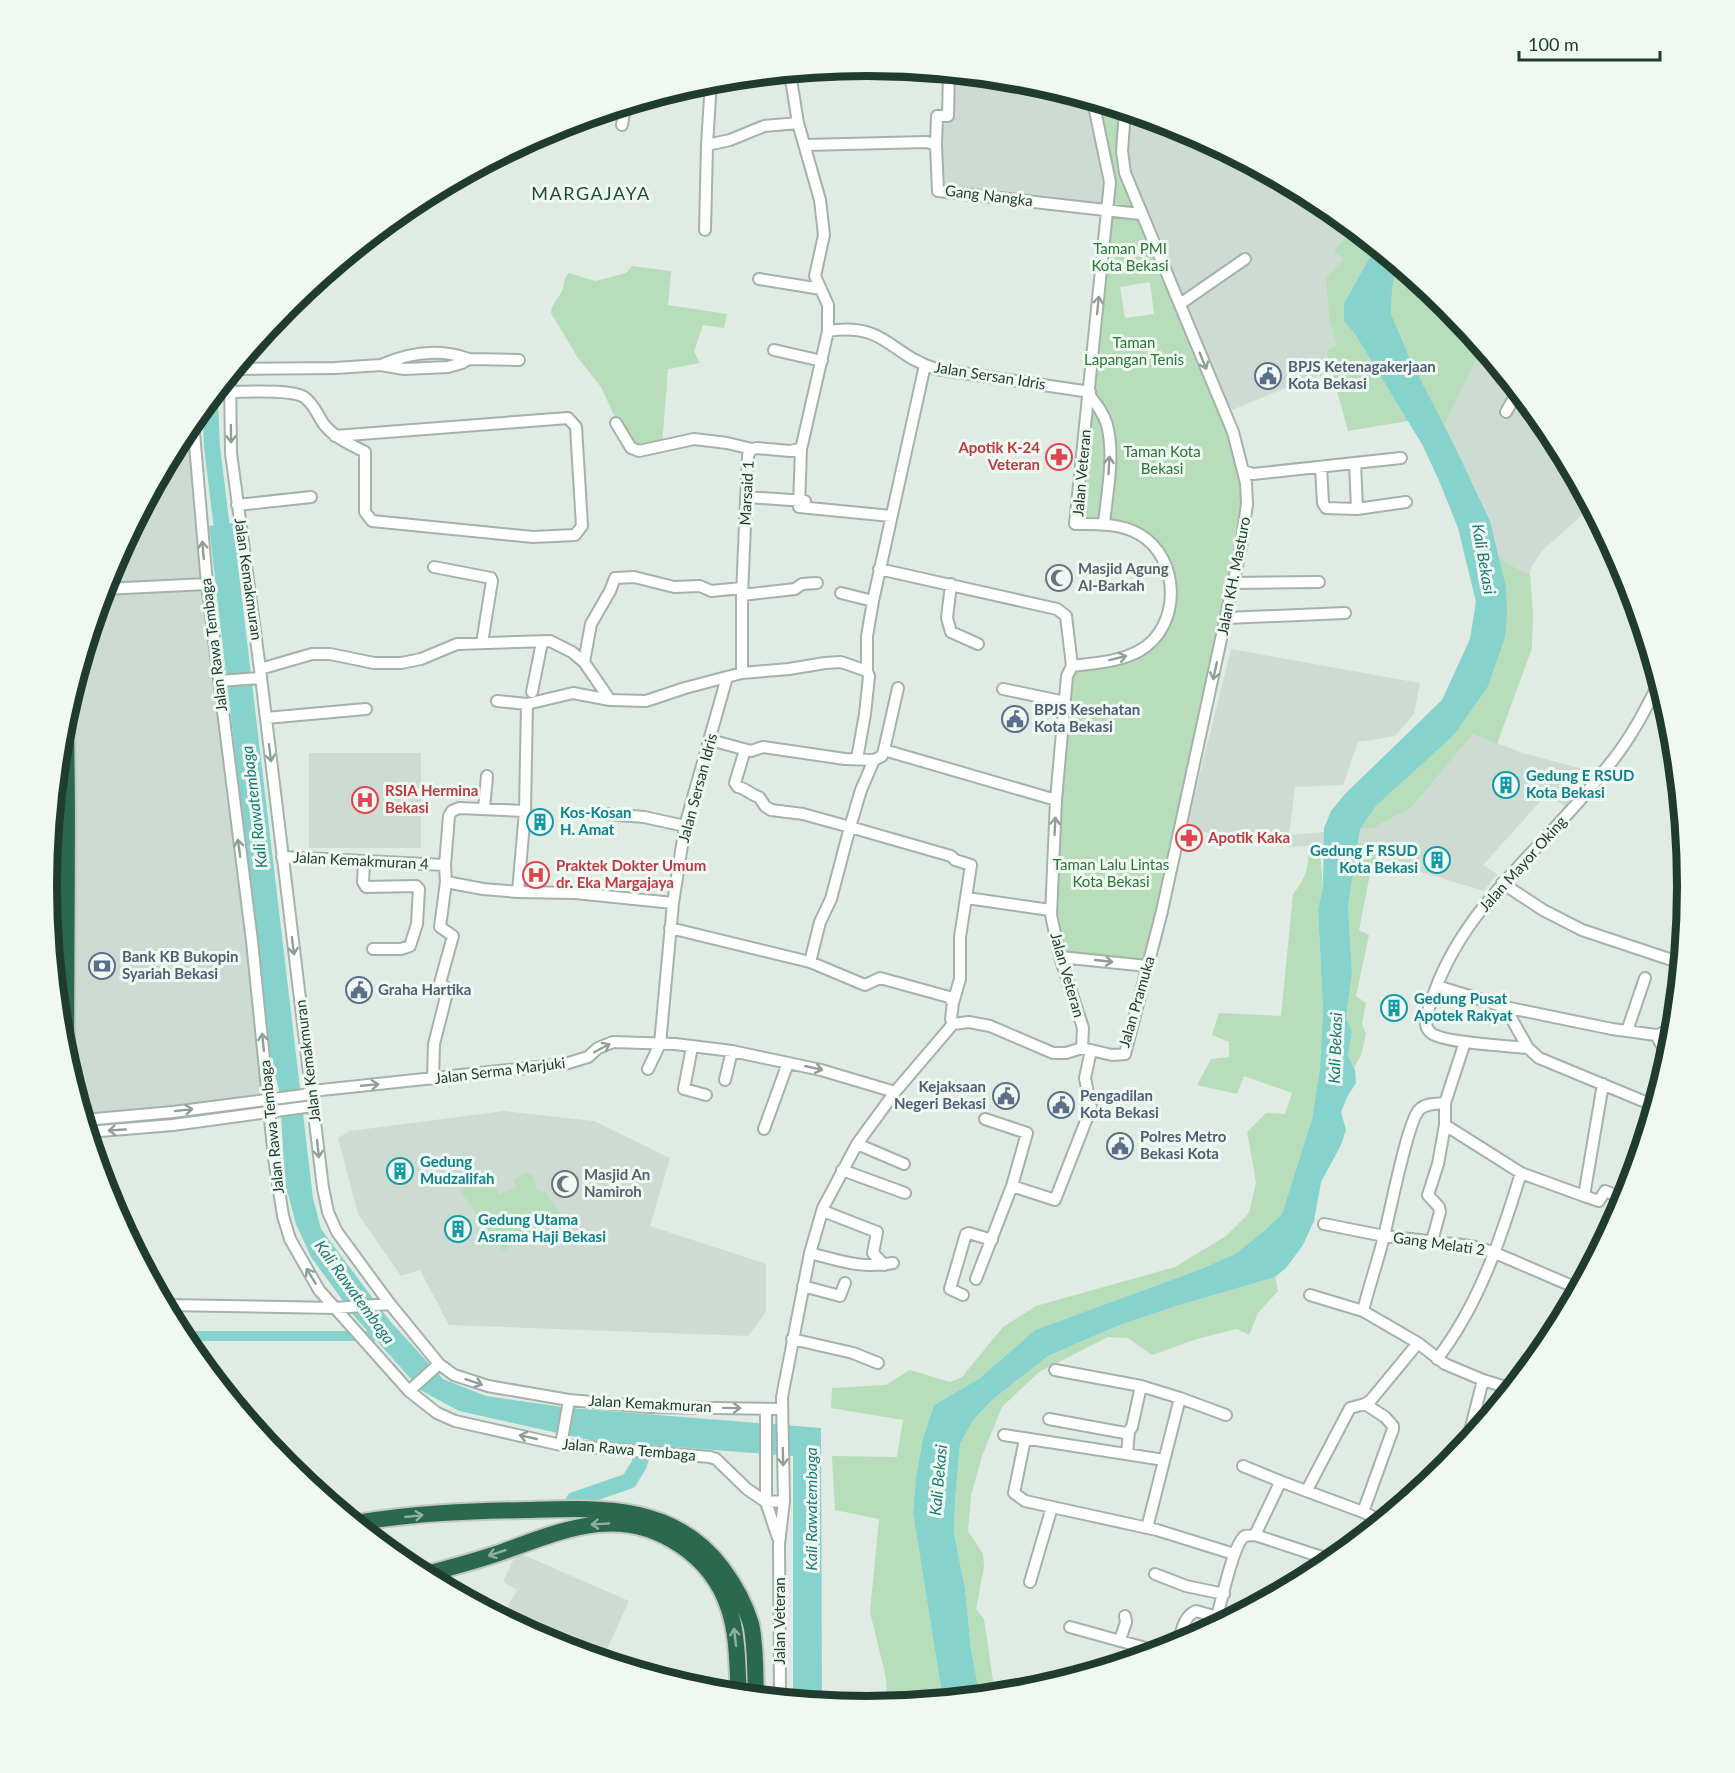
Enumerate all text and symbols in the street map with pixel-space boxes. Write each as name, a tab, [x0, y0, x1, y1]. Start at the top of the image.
scale bar	[1519, 24, 1660, 62]
text: 100 m	[1528, 33, 1579, 55]
street label: Gang Nangka	[944, 181, 1034, 209]
district label: MARGAJAYA	[531, 182, 651, 204]
park label: Taman PMI Kota Bekasi	[1091, 239, 1169, 274]
one-way arrow	[1093, 296, 1104, 316]
park label: Taman Lapangan Tenis	[1084, 333, 1184, 368]
one-way arrow	[1198, 351, 1209, 370]
street label: Jalan Sersan Idris	[933, 357, 1047, 393]
place label: BPJS Ketenagakerjaan Kota Bekasi	[1288, 357, 1436, 392]
public building icon: BPJS Ketenagakerjaan Kota Bekasi	[1253, 361, 1283, 391]
one-way arrow	[225, 424, 237, 444]
street label: Jalan Veteran	[1068, 429, 1094, 517]
place label: Apotik K-24 Veteran	[957, 438, 1040, 473]
pharmacy icon: Apotik K-24 Veteran	[1044, 442, 1074, 472]
park label: Taman Kota Bekasi	[1123, 442, 1201, 477]
one-way arrow	[1104, 456, 1115, 476]
street label: Marsaid 1	[735, 460, 757, 526]
street label: Jalan KH. Masturo	[1213, 515, 1253, 637]
street label: Jalan Kemakmuran	[232, 517, 266, 641]
water label: Kali Bekasi	[1469, 522, 1500, 596]
one-way arrow	[197, 541, 208, 561]
place label: Masjid Agung Al-Barkah	[1077, 559, 1169, 594]
mosque icon: Masjid Agung Al-Barkah	[1044, 563, 1074, 593]
street label: Jalan Rawa Tembaga	[196, 577, 230, 713]
one-way arrow	[1108, 652, 1127, 664]
one-way arrow	[1209, 661, 1220, 680]
place label: BPJS Kesehatan Kota Bekasi	[1034, 700, 1140, 735]
public building icon: BPJS Kesehatan Kota Bekasi	[1000, 704, 1030, 734]
street label: Jalan Sersan Idris	[674, 731, 720, 844]
one-way arrow	[264, 742, 275, 762]
water label: Kali Rawatembaga	[237, 745, 270, 869]
place label: Gedung E RSUD Kota Bekasi	[1526, 766, 1635, 801]
building icon: Gedung E RSUD Kota Bekasi	[1491, 770, 1521, 800]
place label: RSIA Hermina Bekasi	[385, 781, 478, 816]
hospital icon: RSIA Hermina Bekasi	[350, 785, 380, 815]
place label: Kos-Kosan H. Amat	[560, 803, 632, 838]
building icon: Kos-Kosan H. Amat	[525, 807, 555, 837]
street label: Jalan Mayor Oking	[1475, 812, 1570, 915]
one-way arrow	[1050, 816, 1061, 836]
pharmacy icon: Apotik Kaka	[1174, 823, 1204, 853]
place label: Apotik Kaka	[1207, 828, 1290, 846]
one-way arrow	[234, 839, 245, 858]
place label: Gedung F RSUD Kota Bekasi	[1310, 841, 1418, 876]
building icon: Gedung F RSUD Kota Bekasi	[1422, 845, 1452, 875]
street label: Jalan Kemakmuran 4	[293, 847, 430, 873]
park label: Taman Lalu Lintas Kota Bekasi	[1053, 855, 1169, 890]
place label: Praktek Dokter Umum dr. Eka Margajaya	[556, 856, 706, 891]
hospital icon: Praktek Dokter Umum dr. Eka Margajaya	[521, 860, 551, 890]
street label: Jalan Veteran	[1047, 930, 1089, 1019]
one-way arrow	[288, 936, 299, 955]
place label: Bank KB Bukopin Syariah Bekasi	[122, 947, 239, 982]
bank icon: Bank KB Bukopin Syariah Bekasi	[87, 951, 117, 981]
street label: Jalan Pramuka	[1114, 954, 1158, 1049]
one-way arrow	[1093, 956, 1113, 967]
public building icon: Graha Hartika	[344, 975, 374, 1005]
place label: Graha Hartika	[378, 980, 471, 998]
place label: Gedung Pusat Apotek Rakyat	[1413, 989, 1513, 1024]
building icon: Gedung Pusat Apotek Rakyat	[1379, 993, 1409, 1023]
street label: Jalan Kemakmuran	[291, 999, 323, 1123]
water label: Kali Bekasi	[1324, 1012, 1345, 1084]
one-way arrow	[257, 1032, 268, 1052]
one-way arrow	[593, 1042, 610, 1054]
street label: Jalan Serma Marjuki	[433, 1053, 566, 1087]
street label: Jalan Rawa Tembaga	[255, 1059, 287, 1195]
one-way arrow	[804, 1063, 823, 1075]
place label: Kejaksaan Negeri Bekasi	[894, 1077, 986, 1112]
one-way arrow	[359, 1079, 379, 1090]
public building icon: Kejaksaan Negeri Bekasi	[991, 1081, 1021, 1111]
place label: Pengadilan Kota Bekasi	[1080, 1086, 1159, 1121]
public building icon: Pengadilan Kota Bekasi	[1046, 1090, 1076, 1120]
one-way arrow	[174, 1105, 194, 1116]
one-way arrow	[108, 1125, 128, 1136]
place label: Polres Metro Bekasi Kota	[1140, 1127, 1227, 1162]
public building icon: Polres Metro Bekasi Kota	[1105, 1131, 1135, 1161]
one-way arrow	[313, 1139, 324, 1159]
place label: Gedung Mudzalifah	[420, 1152, 494, 1187]
building icon: Gedung Mudzalifah	[385, 1156, 415, 1186]
place label: Masjid An Namiroh	[584, 1165, 650, 1200]
mosque icon: Masjid An Namiroh	[550, 1169, 580, 1199]
place label: Gedung Utama Asrama Haji Bekasi	[477, 1210, 606, 1245]
building icon: Gedung Utama Asrama Haji Bekasi	[443, 1214, 473, 1244]
street label: Gang Melati 2	[1392, 1228, 1486, 1258]
water label: Kali Rawatembaga	[311, 1236, 399, 1347]
one-way arrow	[305, 1268, 317, 1285]
one-way arrow	[464, 1377, 483, 1388]
street label: Jalan Kemakmuran	[588, 1391, 712, 1415]
one-way arrow	[722, 1403, 742, 1414]
one-way arrow	[518, 1431, 537, 1443]
street label: Jalan Rawa Tembaga	[561, 1434, 697, 1464]
water label: Kali Bekasi	[925, 1443, 950, 1516]
one-way arrow	[777, 1446, 789, 1466]
water label: Kali Rawatembaga	[801, 1447, 820, 1571]
one-way arrow	[403, 1510, 423, 1521]
one-way arrow	[591, 1518, 611, 1530]
one-way arrow	[488, 1549, 507, 1560]
street label: Jalan Veteran	[770, 1577, 788, 1665]
one-way arrow	[729, 1627, 740, 1647]

